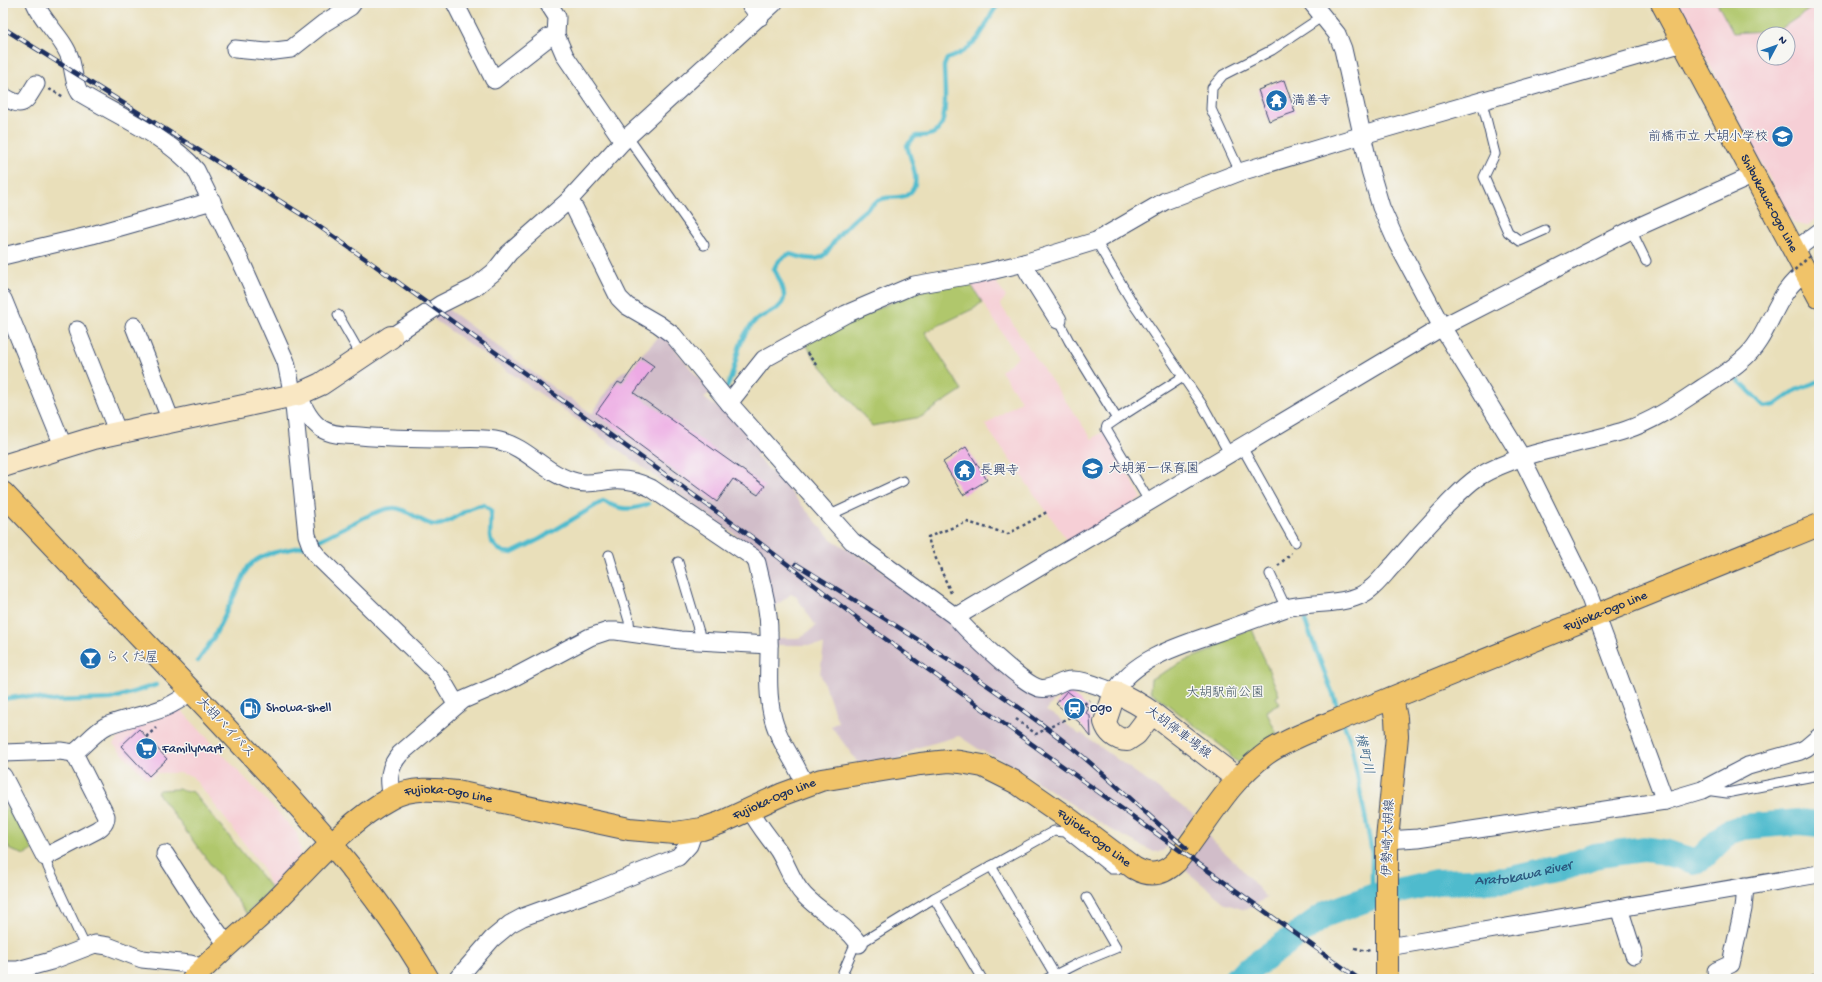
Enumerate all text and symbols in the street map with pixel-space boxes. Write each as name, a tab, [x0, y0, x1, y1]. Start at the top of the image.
north arrow	[1756, 26, 1796, 66]
text: N	[1775, 34, 1789, 47]
temple icon: 満善寺	[1263, 88, 1289, 114]
place label: 満善寺	[1292, 93, 1331, 109]
school or university icon: 前橋市立 大胡小学校	[1770, 124, 1796, 150]
place label: 前橋市立 大胡小学校	[1648, 129, 1768, 145]
street label: Shibukawa-Ogo Line	[1737, 152, 1801, 255]
school or university icon: 大胡第一保育園	[1079, 456, 1105, 482]
temple icon: 長興寺	[952, 458, 978, 484]
place label: 大胡第一保育園	[1108, 461, 1199, 477]
place label: 長興寺	[980, 463, 1019, 479]
street label: Fujioka-Ogo Line	[1560, 588, 1650, 635]
bar icon: らくだ屋	[78, 645, 104, 671]
place label: らくだ屋	[106, 650, 158, 666]
park label: 大胡駅前公園	[1186, 685, 1264, 701]
street label: 大胡バイパス	[193, 694, 258, 762]
fuel station icon: Showa-shell	[238, 695, 264, 721]
station icon: Ogo	[1062, 695, 1088, 721]
place label: Showa-shell	[266, 701, 331, 716]
place label: Ogo	[1090, 701, 1112, 716]
street label: 大胡停車場線	[1142, 703, 1215, 763]
water label: 横町川	[1350, 731, 1377, 776]
supermarket icon: FamilyMart	[134, 736, 160, 762]
place label: FamilyMart	[161, 742, 225, 757]
street label: Fujioka-Ogo Line	[729, 775, 818, 824]
street label: Fujioka-Ogo Line	[402, 782, 494, 807]
street label: 伊勢崎大胡線	[1379, 798, 1398, 877]
street label: Fujioka-Ogo Line	[1053, 805, 1134, 871]
water label: Aratokawa River	[1475, 856, 1578, 889]

